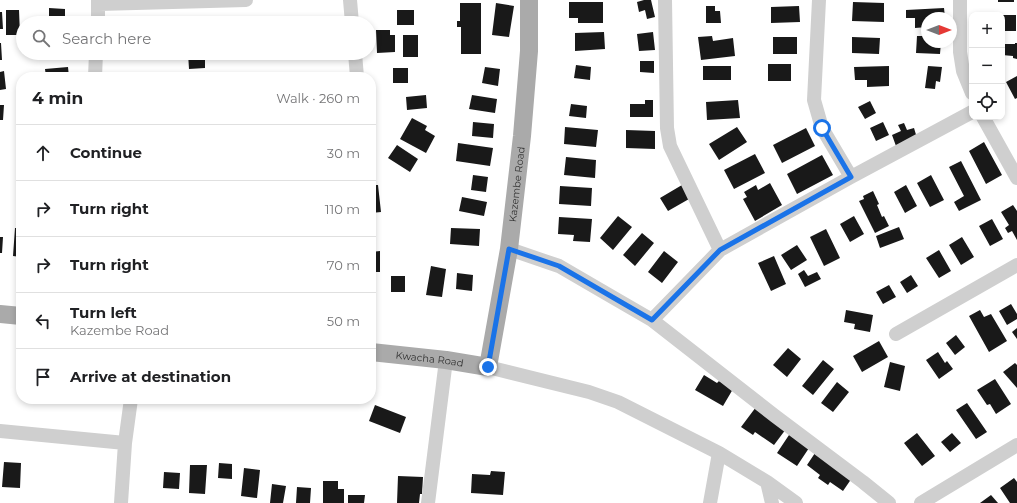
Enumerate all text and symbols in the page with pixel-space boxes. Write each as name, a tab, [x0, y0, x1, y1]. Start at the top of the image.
north arrow	[921, 12, 957, 48]
map controls	[969, 12, 1005, 120]
button: +	[969, 12, 1005, 48]
search box	[16, 16, 376, 60]
icon: search	[30, 27, 52, 49]
text: Search here	[62, 29, 151, 48]
button: −	[969, 48, 1005, 84]
button: locate	[969, 84, 1005, 120]
text: 4 min	[32, 88, 83, 108]
text: Walk · 260 m	[276, 90, 360, 106]
route start	[813, 119, 831, 137]
icon: ahead	[32, 142, 54, 164]
text: Continue	[70, 143, 142, 162]
text: 30 m	[327, 145, 360, 161]
street label: Kazembe Road	[506, 146, 527, 223]
icon: right	[32, 198, 54, 220]
text: Turn right	[70, 199, 149, 218]
text: 110 m	[325, 201, 360, 217]
icon: right	[32, 254, 54, 276]
text: Turn right	[70, 255, 149, 274]
text: 70 m	[327, 257, 360, 273]
text: Turn left	[70, 303, 137, 322]
icon: left	[32, 310, 54, 332]
text: 50 m	[327, 313, 360, 329]
text: Kazembe Road	[70, 322, 169, 338]
street label: Kwacha Road	[395, 348, 465, 369]
route end	[479, 358, 497, 376]
icon: arrive	[32, 366, 54, 388]
text: Arrive at destination	[70, 367, 231, 386]

